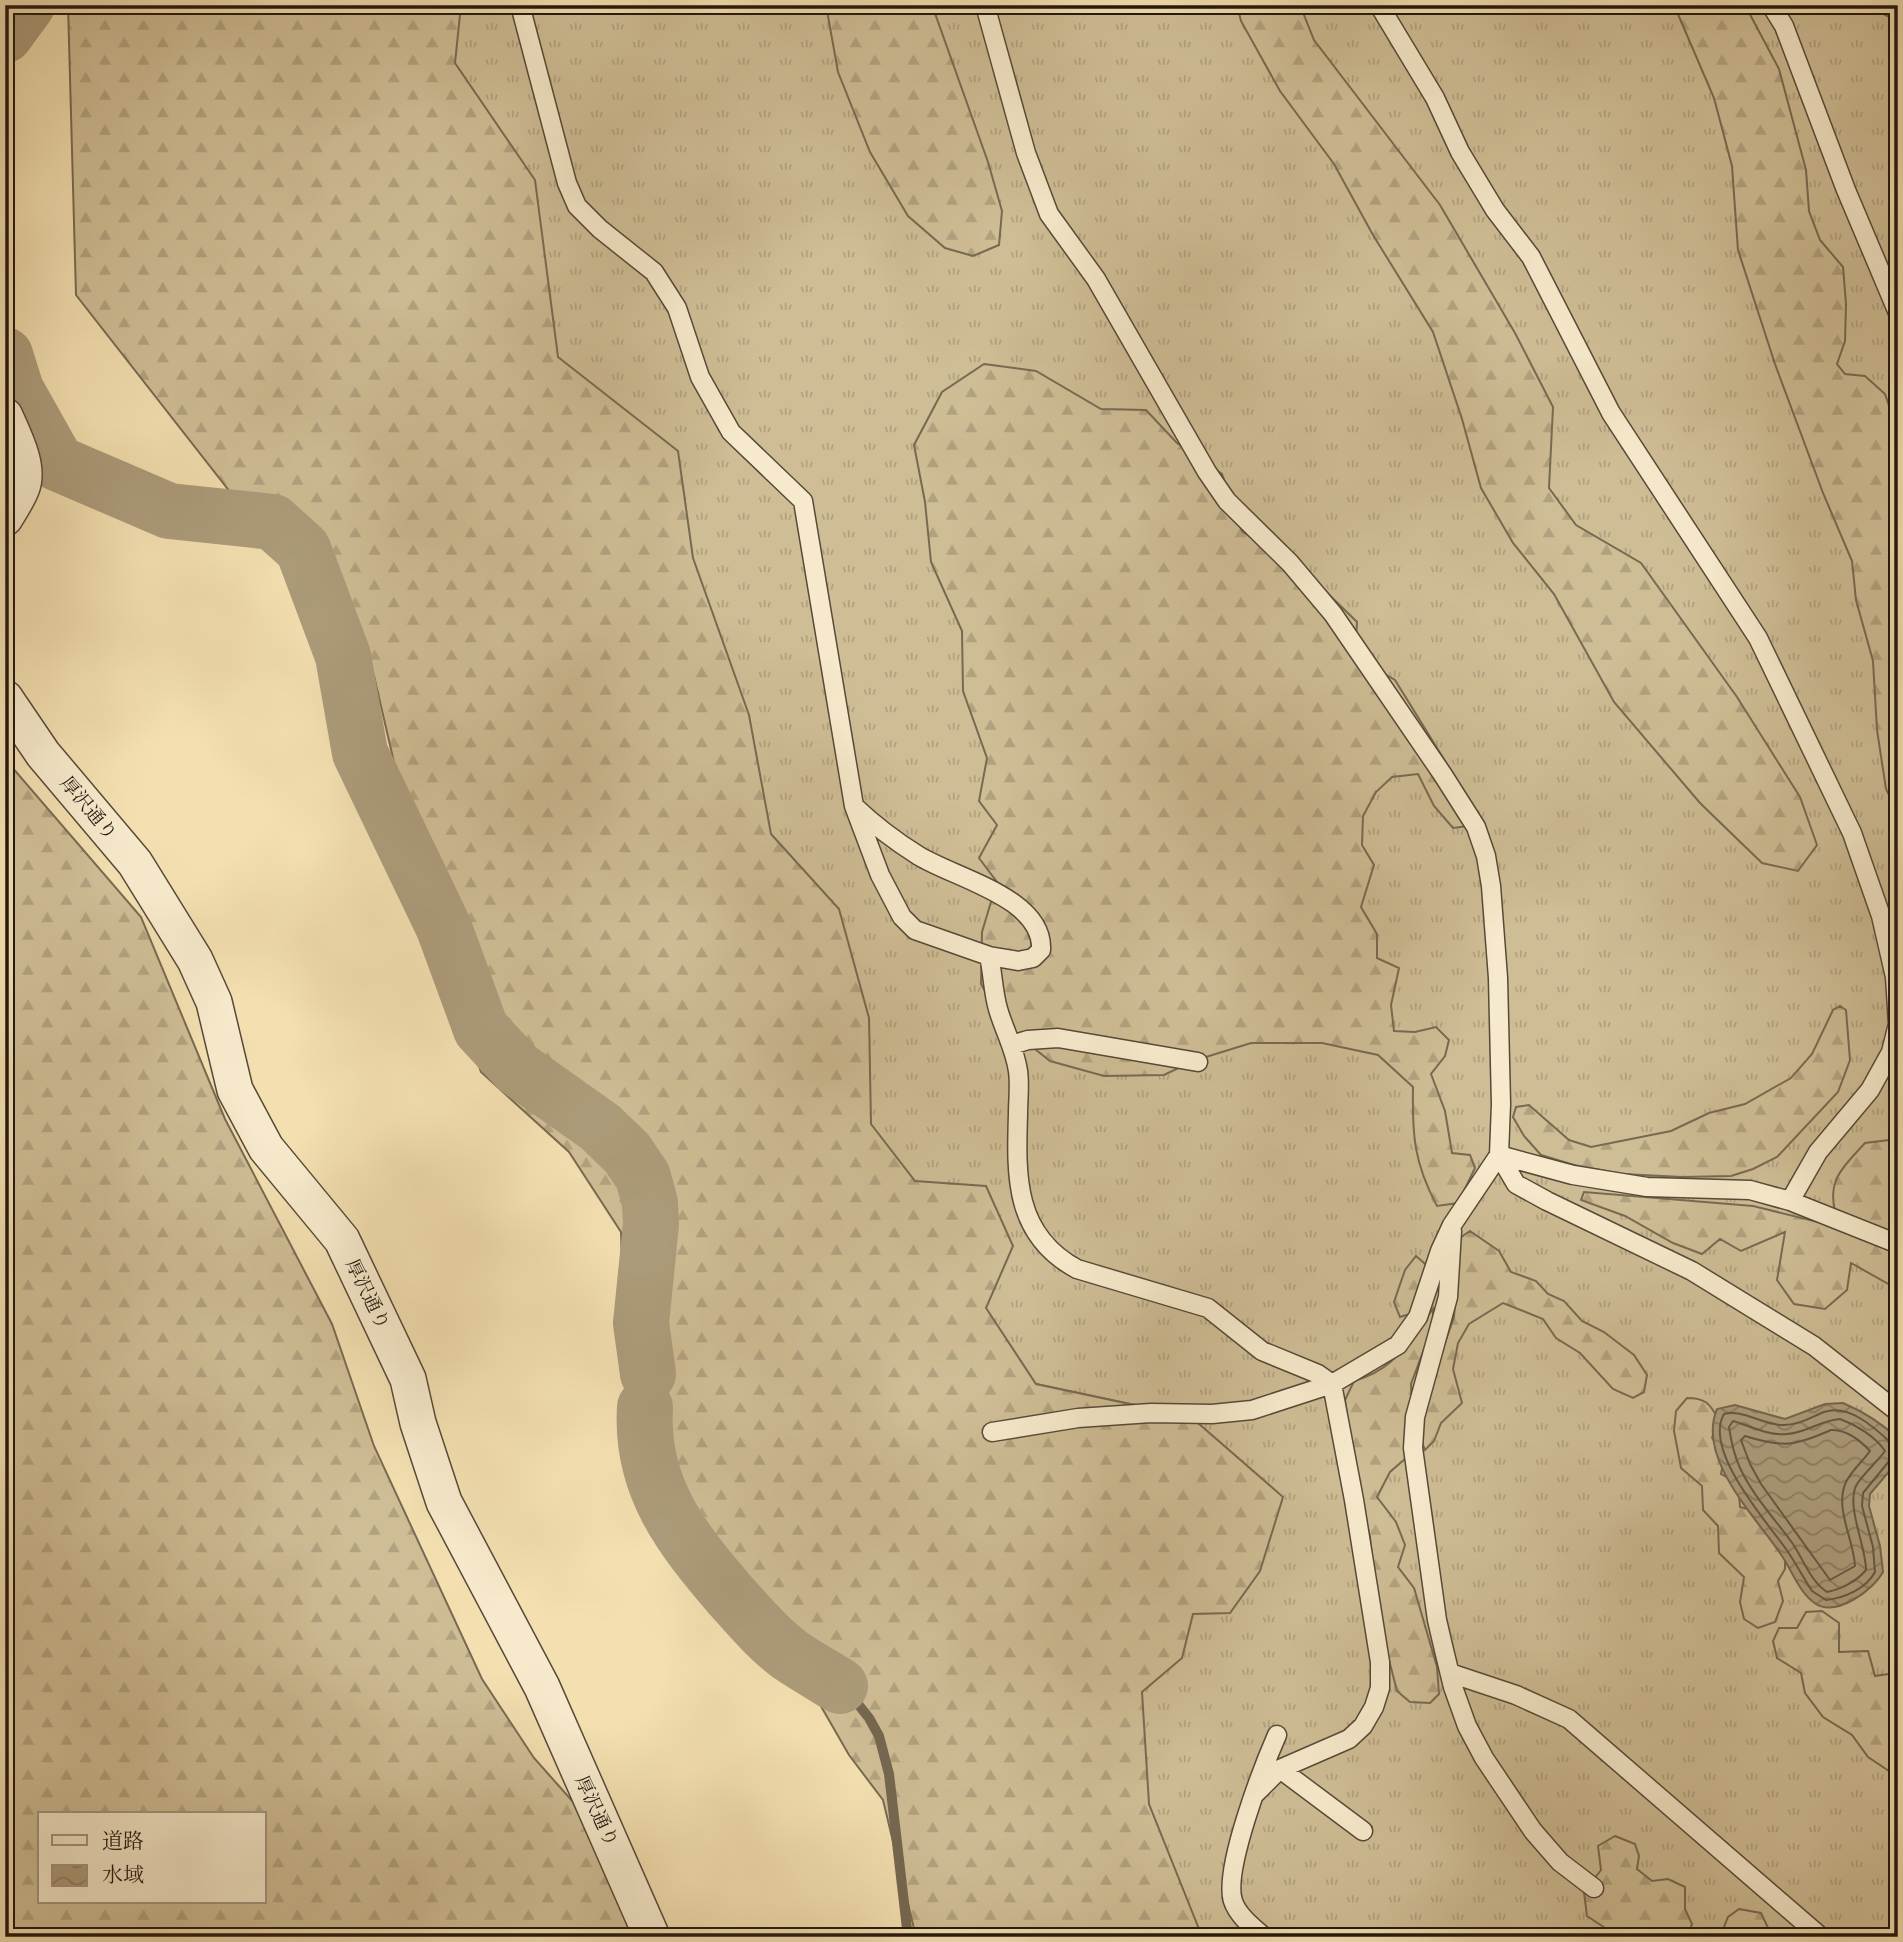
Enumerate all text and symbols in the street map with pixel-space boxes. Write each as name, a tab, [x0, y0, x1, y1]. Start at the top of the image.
street label: 厚沢通り	[56, 771, 122, 845]
street label: 厚沢通り	[341, 1255, 395, 1333]
street label: 厚沢通り	[571, 1772, 623, 1850]
legend	[38, 1812, 266, 1904]
text: 道路	[102, 1828, 144, 1853]
text: 水域	[102, 1862, 144, 1887]

